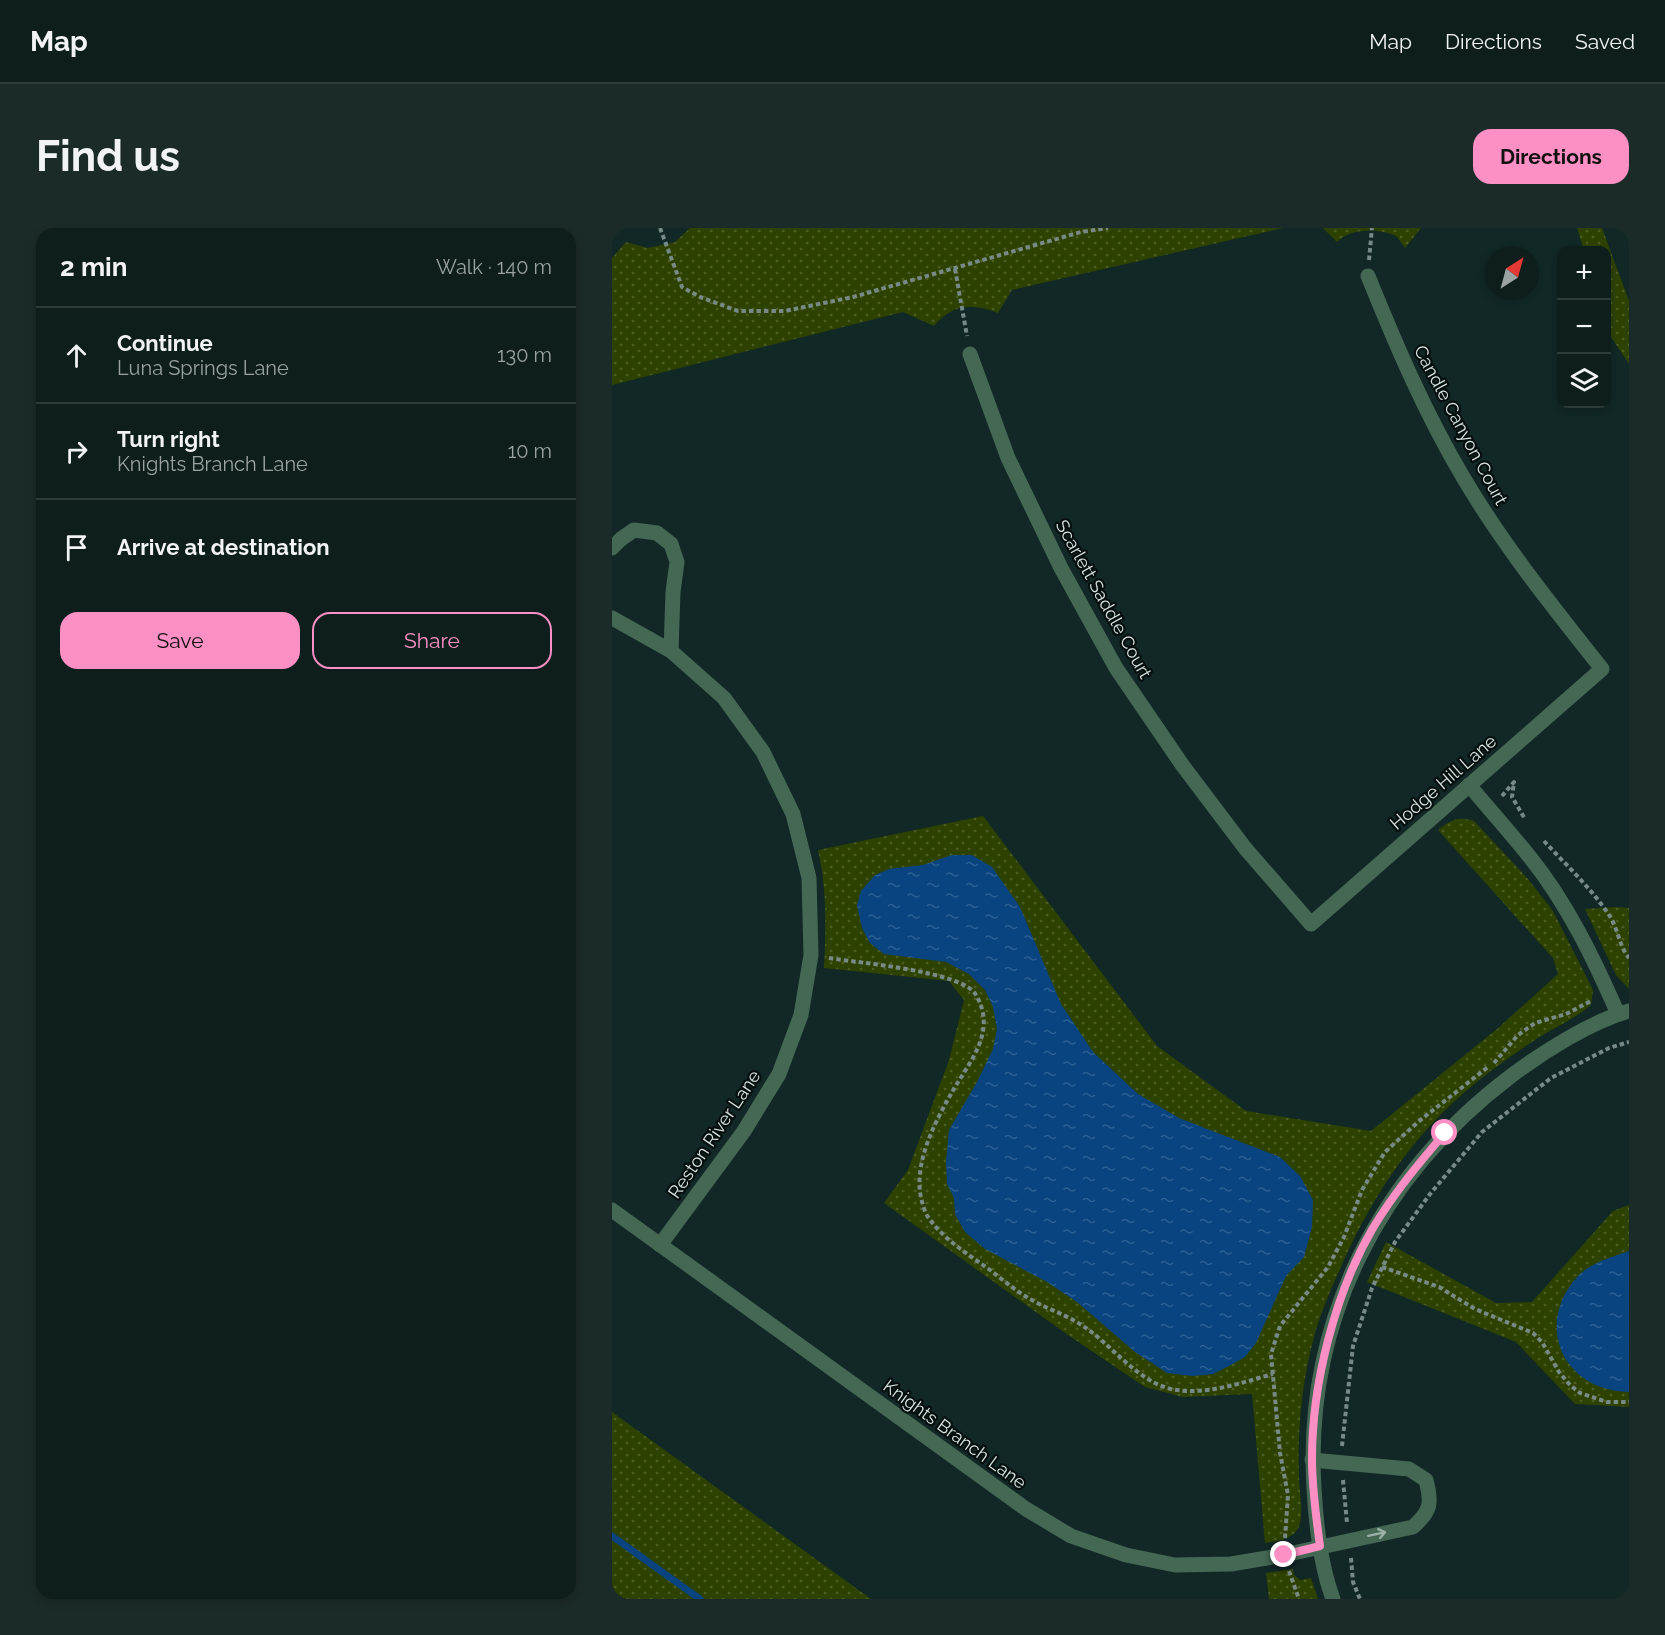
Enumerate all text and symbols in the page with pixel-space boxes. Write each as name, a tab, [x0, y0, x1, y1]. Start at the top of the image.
text: Map	[30, 25, 88, 58]
text: Map	[1369, 29, 1412, 54]
text: Directions	[1445, 29, 1542, 54]
text: Saved	[1575, 29, 1635, 54]
button: Directions	[1473, 129, 1629, 184]
text: Find us	[36, 132, 180, 181]
north arrow	[1485, 246, 1539, 300]
map controls	[1557, 246, 1611, 408]
button: +	[1557, 246, 1611, 300]
text: 2 min	[60, 252, 127, 282]
text: Walk · 140 m	[436, 255, 552, 279]
button: −	[1557, 300, 1611, 354]
text: Continue	[117, 330, 213, 356]
icon: ahead	[60, 339, 93, 372]
street label: Candle Canyon Court	[1410, 342, 1512, 508]
text: 130 m	[497, 343, 552, 367]
button: layers	[1557, 354, 1611, 408]
text: Luna Springs Lane	[117, 356, 289, 380]
text: Turn right	[117, 426, 220, 452]
icon: right	[60, 435, 93, 468]
text: 10 m	[508, 439, 552, 463]
text: Knights Branch Lane	[117, 452, 308, 476]
street label: Scarlett Saddle Court	[1052, 516, 1156, 682]
icon: arrive	[60, 531, 93, 564]
text: Arrive at destination	[117, 534, 330, 560]
button: Save	[60, 612, 300, 669]
button: Share	[312, 612, 552, 669]
street label: Hodge Hill Lane	[1386, 730, 1501, 834]
street label: Reston River Lane	[663, 1066, 765, 1202]
route start	[1431, 1119, 1457, 1145]
street label: Knights Branch Lane	[879, 1375, 1031, 1493]
one-way arrow	[1367, 1528, 1386, 1539]
route end	[1270, 1541, 1296, 1567]

